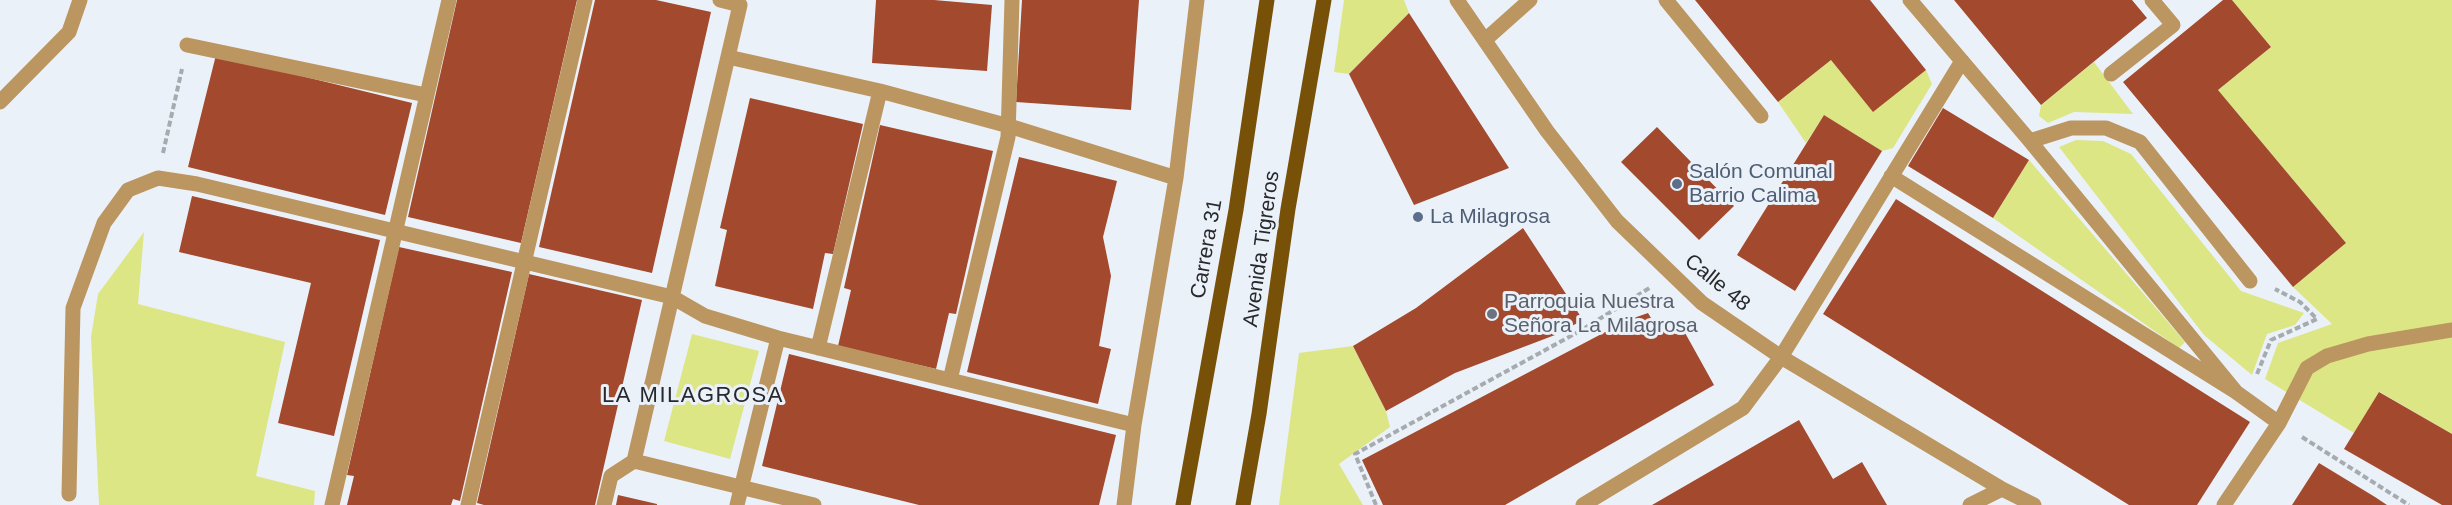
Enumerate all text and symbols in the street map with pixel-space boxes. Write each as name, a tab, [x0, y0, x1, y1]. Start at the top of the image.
place label: Salón Comunal Barrio Calima	[1689, 159, 1833, 209]
street label: Avenida Tigreros	[1239, 169, 1285, 329]
marker: Salón Comunal Barrio Calima	[1670, 177, 1684, 191]
street label: Carrera 31	[1186, 197, 1228, 301]
place label: La Milagrosa	[1430, 204, 1550, 230]
marker: La Milagrosa	[1411, 210, 1425, 224]
street label: Calle 48	[1679, 249, 1755, 317]
place label: Parroquia Nuestra Señora La Milagrosa	[1504, 289, 1698, 339]
marker: Parroquia Nuestra Señora La Milagrosa	[1485, 307, 1499, 321]
district label: LA MILAGROSA	[602, 383, 784, 409]

